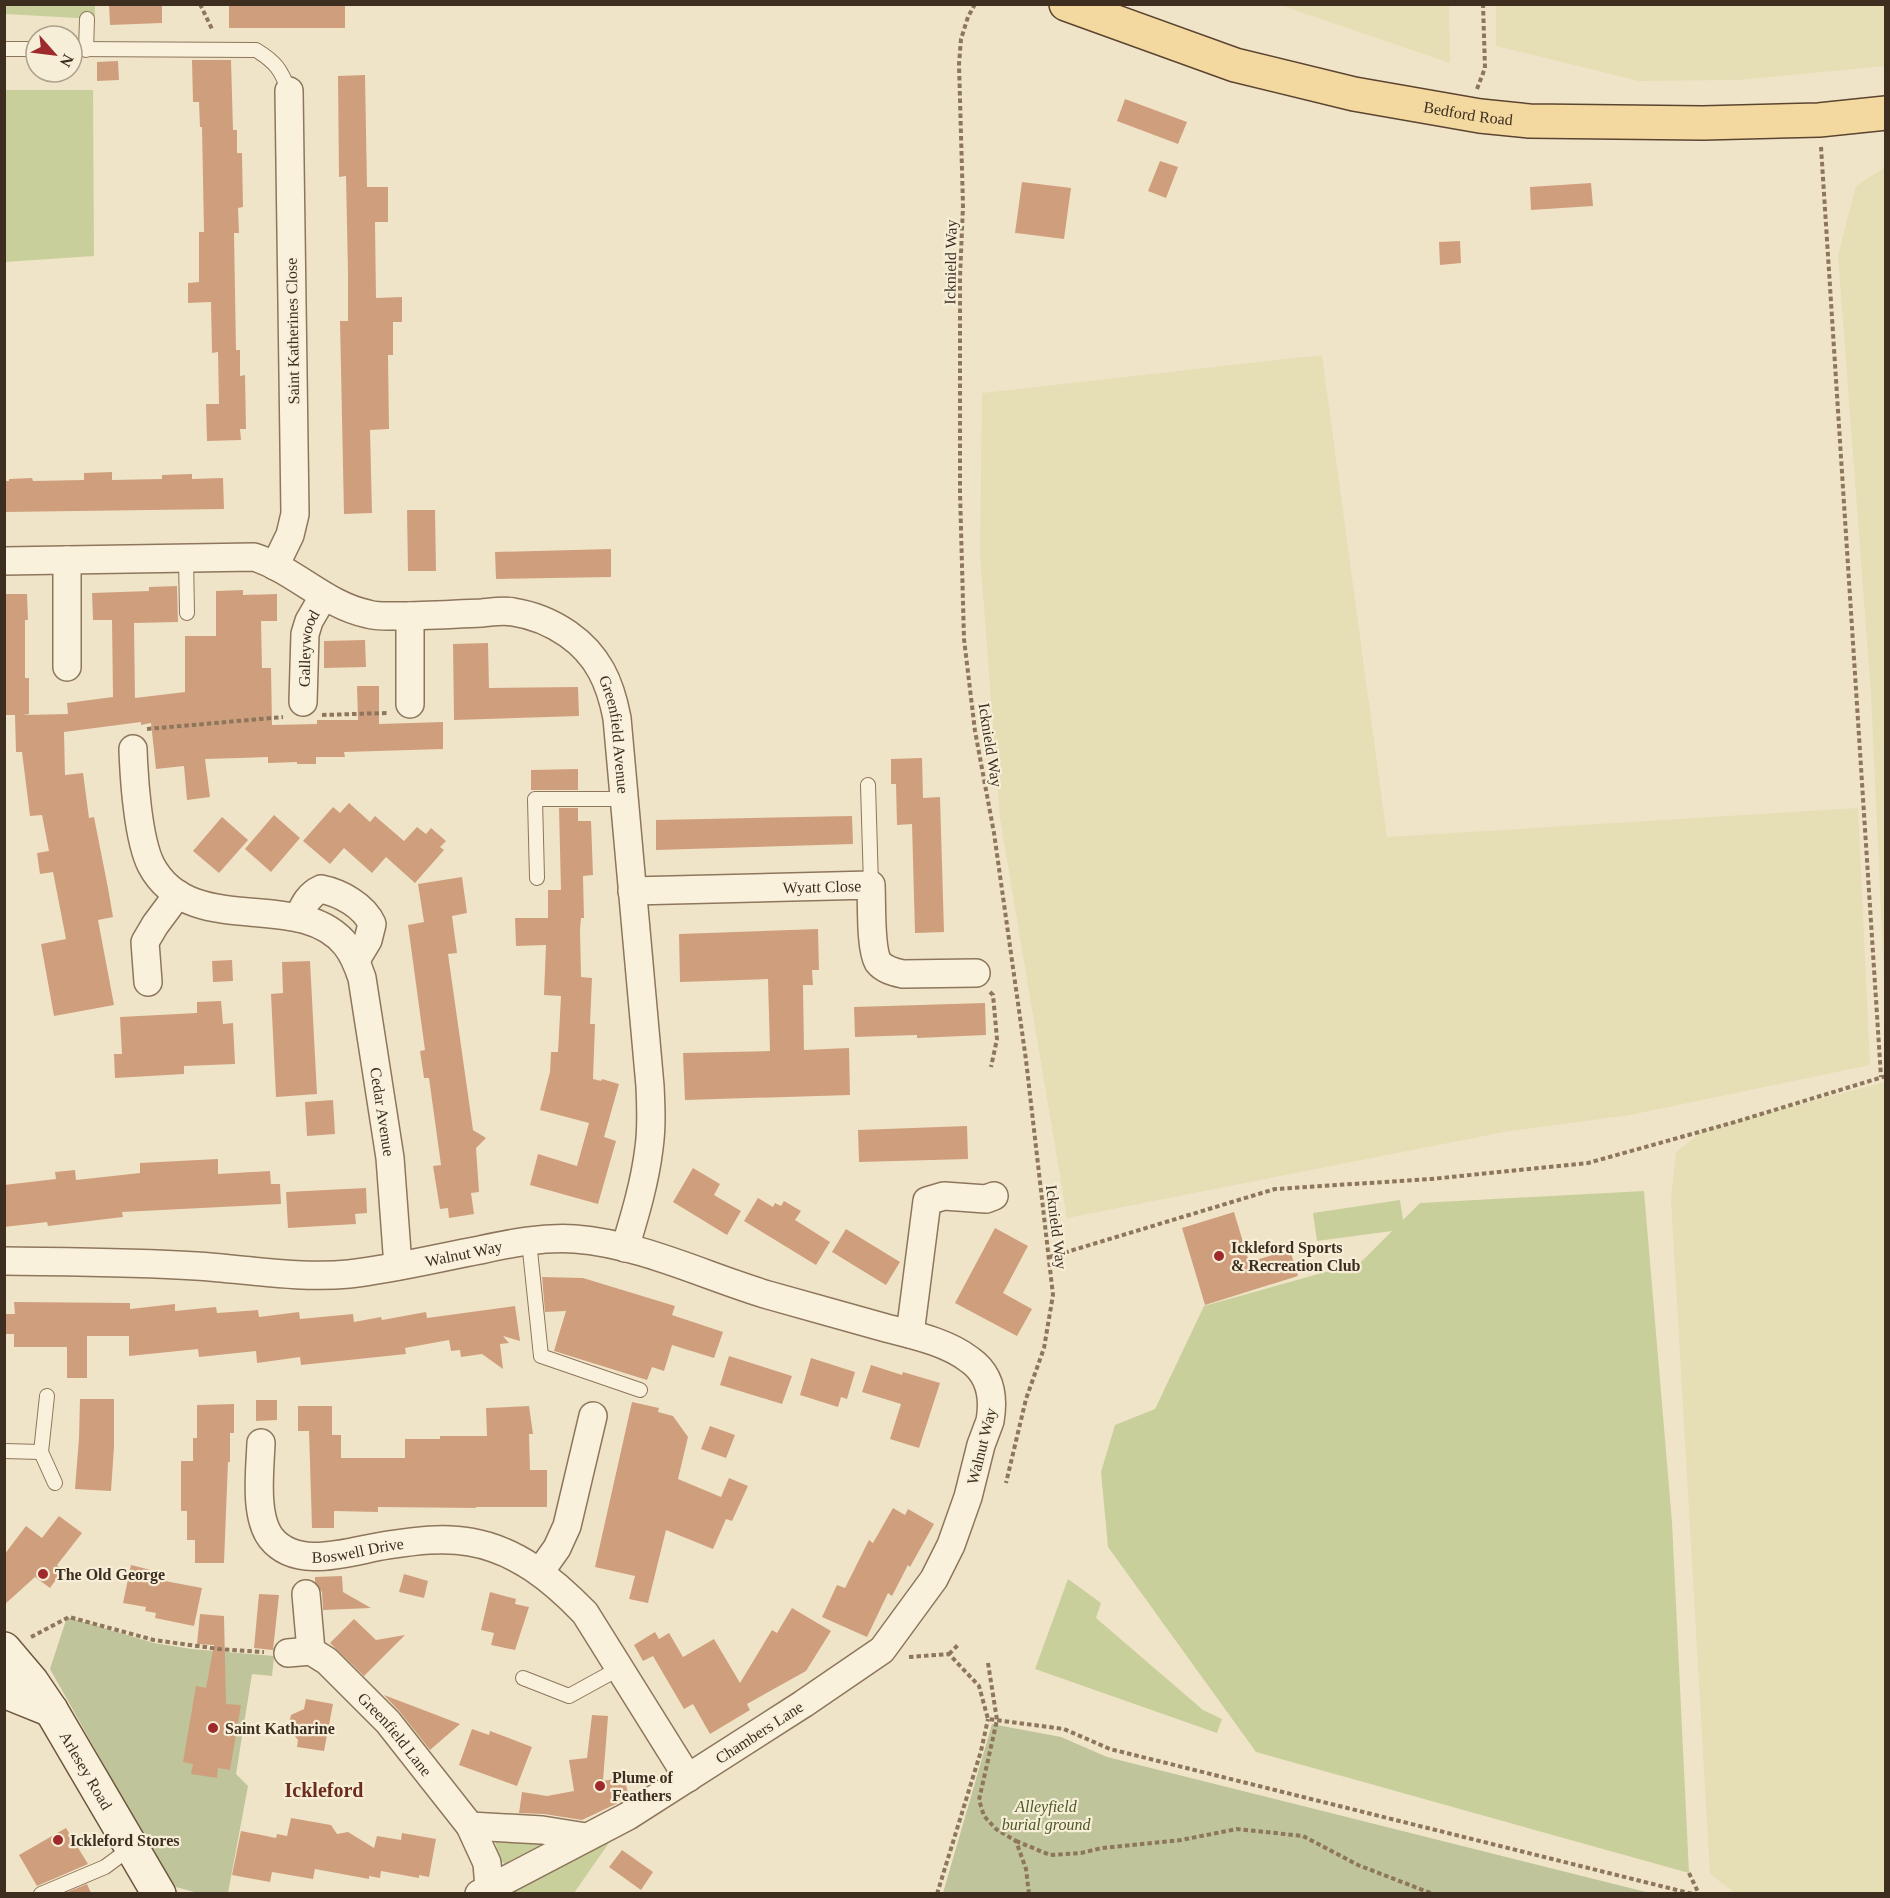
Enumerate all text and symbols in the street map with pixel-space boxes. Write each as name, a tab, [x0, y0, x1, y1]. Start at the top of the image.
north arrow	[24, 24, 84, 84]
text: N	[56, 52, 77, 70]
street label: Bedford Road	[1422, 98, 1514, 128]
street label: Icknield Way	[941, 219, 961, 305]
street label: Saint Katherines Close	[283, 258, 302, 404]
street label: Galleywood	[295, 607, 323, 687]
street label: Greenfield Avenue	[596, 673, 632, 794]
street label: Icknield Way	[974, 702, 1006, 789]
street label: Wyatt Close	[782, 877, 861, 897]
street label: Cedar Avenue	[367, 1066, 398, 1158]
street label: Icknield Way	[1042, 1184, 1070, 1270]
street label: Walnut Way	[424, 1237, 504, 1270]
place label: Ickleford Sports & Recreation Club	[1231, 1239, 1361, 1274]
marker: Ickleford Sports & Recreation Club	[1212, 1249, 1226, 1263]
street label: Walnut Way	[964, 1406, 1000, 1486]
street label: Boswell Drive	[312, 1535, 405, 1566]
place label: The Old George	[55, 1566, 165, 1584]
marker: The Old George	[36, 1567, 50, 1581]
street label: Greenfield Lane	[354, 1689, 435, 1779]
street label: Chambers Lane	[712, 1698, 806, 1767]
place label: Saint Katharine	[225, 1720, 335, 1737]
marker: Saint Katharine	[206, 1721, 220, 1735]
street label: Arlesey Road	[56, 1728, 115, 1813]
place label: Plume of Feathers	[612, 1769, 674, 1804]
district label: Ickleford	[285, 1779, 363, 1801]
marker: Plume of Feathers	[593, 1779, 607, 1793]
park label: Alleyfield burial ground	[1002, 1798, 1091, 1834]
place label: Ickleford Stores	[70, 1832, 179, 1849]
marker: Ickleford Stores	[51, 1833, 65, 1847]

